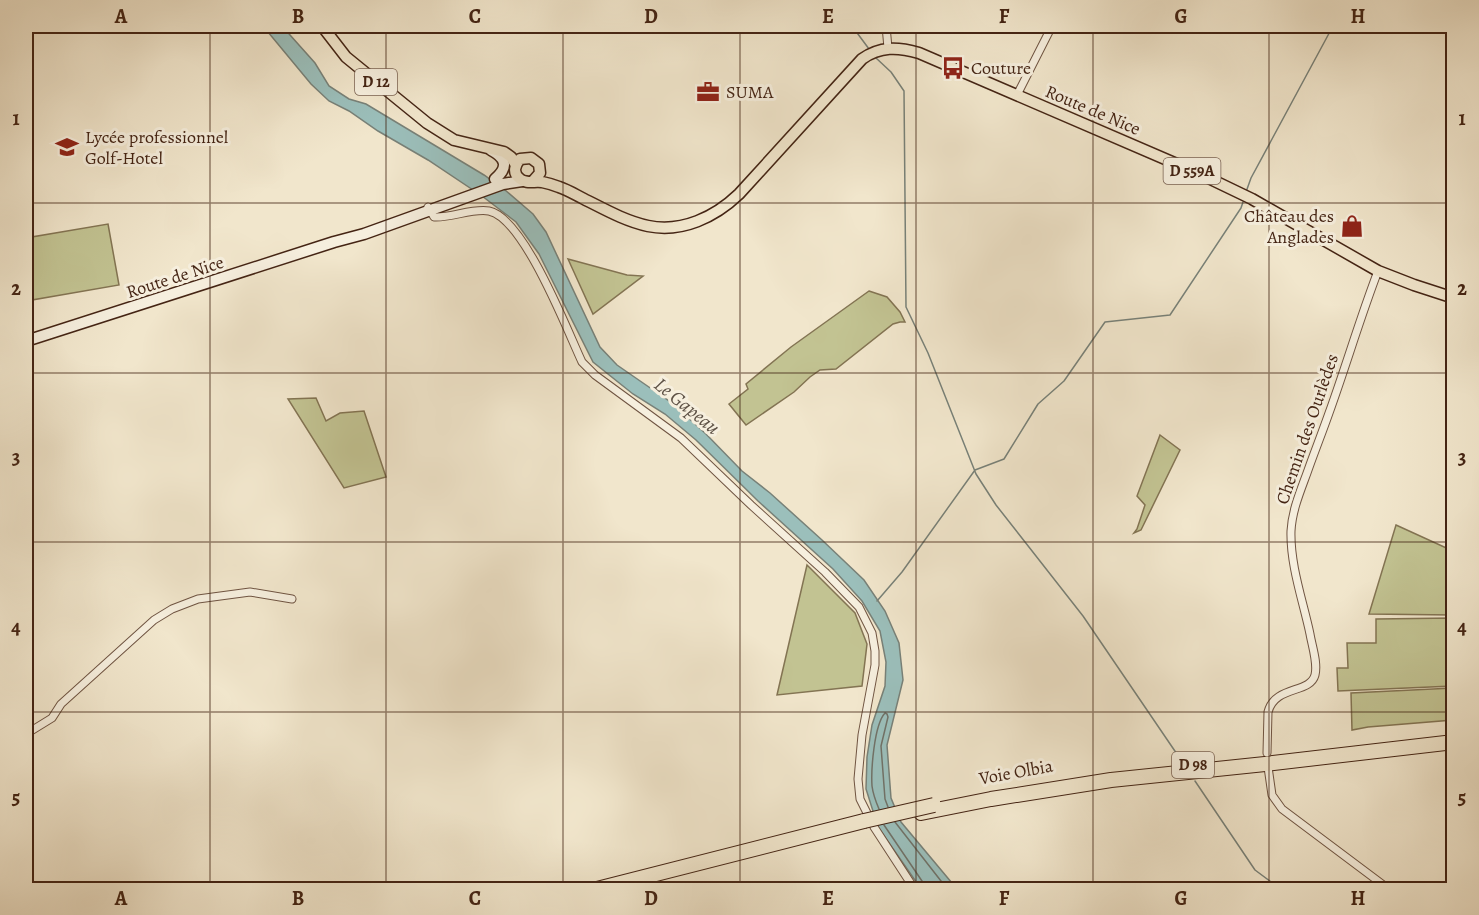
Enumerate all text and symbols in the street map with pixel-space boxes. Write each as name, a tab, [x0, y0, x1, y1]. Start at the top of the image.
text: A	[114, 3, 128, 30]
text: B	[292, 3, 304, 30]
text: C	[469, 3, 481, 30]
text: D	[644, 3, 658, 30]
text: E	[822, 3, 834, 30]
text: F	[999, 3, 1010, 30]
text: G	[1174, 3, 1188, 30]
text: H	[1351, 3, 1366, 30]
bus stop icon: Couture	[940, 55, 966, 81]
place label: Couture	[971, 56, 1031, 80]
road number: D 12	[355, 69, 397, 95]
office icon: SUMA	[695, 79, 721, 105]
street label: Route de Nice	[1042, 79, 1144, 141]
place label: SUMA	[726, 80, 774, 104]
text: 1	[12, 105, 20, 132]
text: 1	[1458, 105, 1466, 132]
place label: Lycée professionnel Golf-Hotel	[85, 125, 229, 170]
school or university icon: Lycée professionnel Golf-Hotel	[54, 134, 80, 160]
road number: D 559A	[1164, 158, 1220, 184]
place label: Château des Anglades	[1244, 204, 1334, 249]
shop icon: Château des Anglades	[1339, 213, 1365, 239]
street label: Route de Nice	[123, 250, 227, 304]
text: 2	[11, 275, 21, 302]
text: 2	[1457, 275, 1467, 302]
street label: Chemin des Ourlèdes	[1270, 351, 1344, 507]
water label: Le Gapeau	[648, 371, 726, 441]
text: 3	[12, 444, 20, 471]
text: 3	[1458, 444, 1466, 471]
text: 4	[11, 614, 21, 641]
text: 4	[1457, 614, 1467, 641]
road number: D 98	[1172, 752, 1214, 778]
street label: Voie Olbia	[976, 754, 1055, 790]
text: 5	[12, 784, 20, 811]
text: 5	[1458, 784, 1466, 811]
text: A	[114, 885, 128, 912]
text: B	[292, 885, 304, 912]
text: C	[469, 885, 481, 912]
text: D	[644, 885, 658, 912]
text: E	[822, 885, 834, 912]
text: F	[999, 885, 1010, 912]
text: G	[1174, 885, 1188, 912]
text: H	[1351, 885, 1366, 912]

